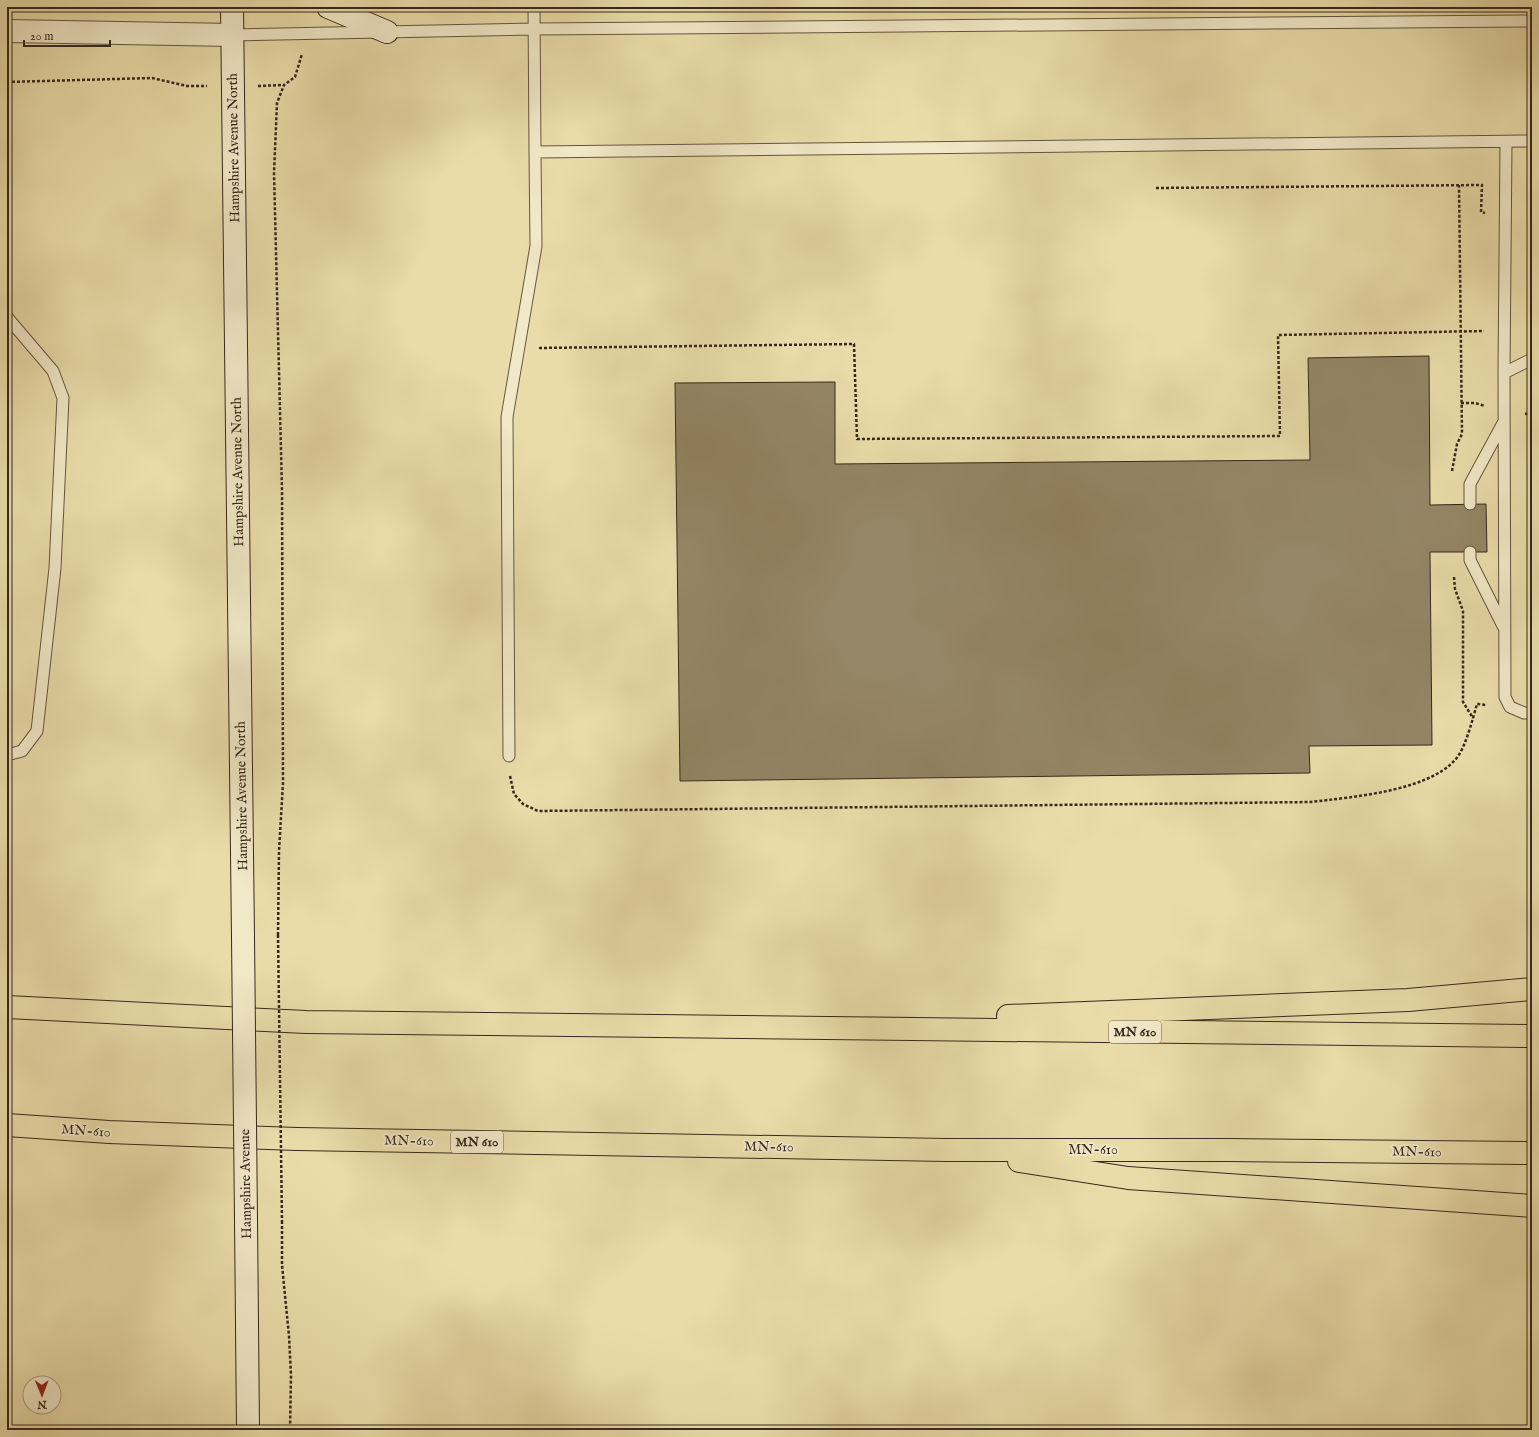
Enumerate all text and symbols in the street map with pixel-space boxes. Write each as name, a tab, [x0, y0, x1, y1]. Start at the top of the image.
scale bar	[24, 22, 110, 48]
text: 20 m	[30, 29, 53, 44]
street label: Hampshire Avenue North	[224, 72, 244, 223]
street label: Hampshire Avenue North	[228, 396, 248, 547]
street label: Hampshire Avenue North	[232, 720, 252, 871]
road number: MN 610	[1109, 1021, 1161, 1043]
street label: MN-610	[61, 1120, 111, 1142]
street label: Hampshire Avenue	[236, 1128, 256, 1239]
road number: MN 610	[451, 1131, 503, 1153]
street label: MN-610	[384, 1132, 434, 1150]
street label: MN-610	[744, 1138, 794, 1156]
street label: MN-610	[1068, 1141, 1118, 1159]
street label: MN-610	[1392, 1143, 1442, 1161]
north arrow	[22, 1375, 62, 1415]
text: N	[37, 1397, 48, 1411]

